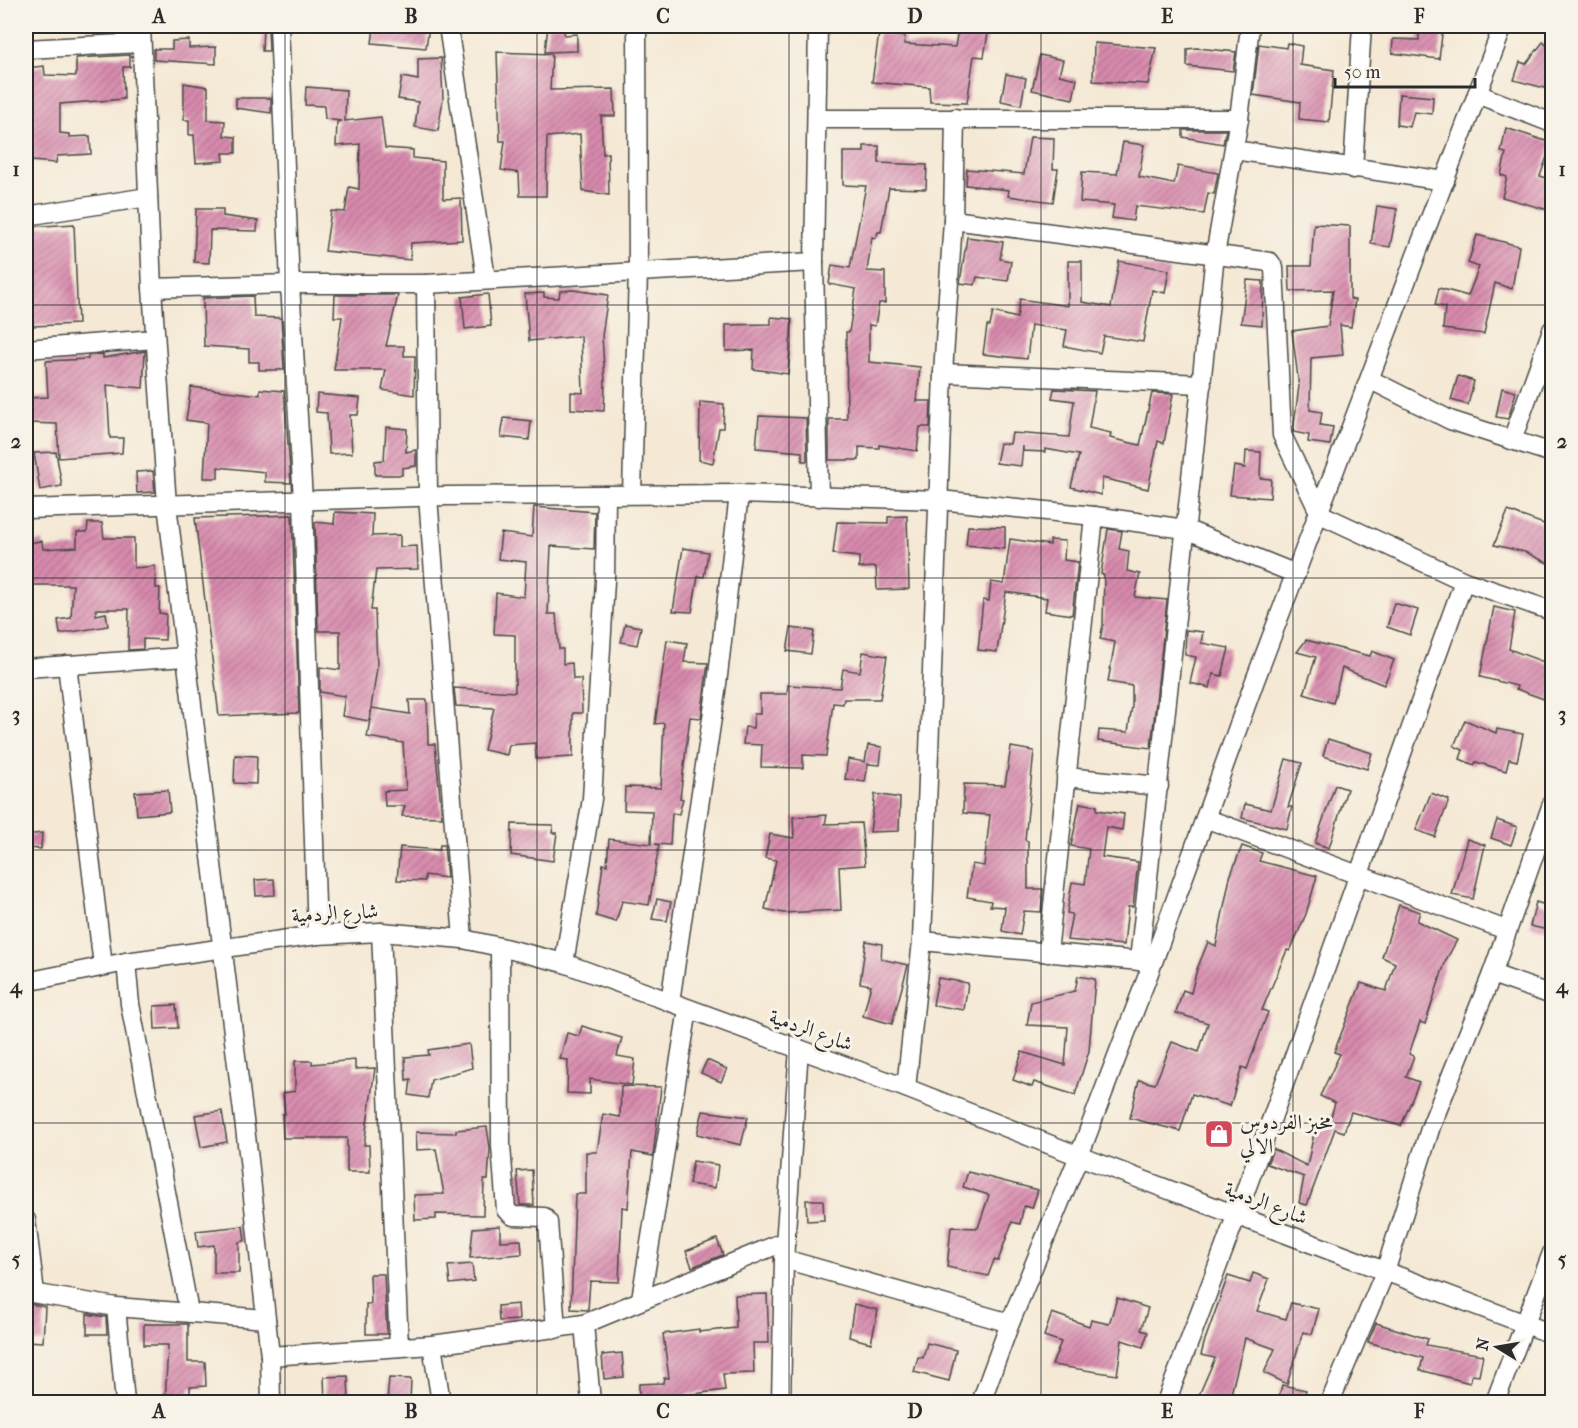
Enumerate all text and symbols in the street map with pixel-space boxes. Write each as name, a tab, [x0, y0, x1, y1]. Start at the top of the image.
text: A	[151, 5, 167, 28]
text: B	[404, 5, 418, 28]
text: C	[656, 5, 670, 28]
text: D	[907, 5, 923, 28]
text: E	[1161, 5, 1173, 28]
text: F	[1413, 5, 1425, 28]
scale bar	[1335, 51, 1474, 89]
text: 50 m	[1344, 62, 1381, 83]
text: 1	[12, 158, 20, 181]
text: 1	[1558, 158, 1566, 181]
text: 2	[11, 430, 21, 453]
text: 2	[1557, 430, 1567, 453]
text: 3	[12, 703, 20, 726]
text: 3	[1558, 703, 1566, 726]
street label: شارع الردمية	[291, 899, 379, 933]
text: 4	[9, 975, 23, 999]
text: 4	[1555, 975, 1569, 999]
street label: شارع الردمية	[764, 1004, 856, 1062]
place label: مخبز الفردوس الالي	[1240, 1110, 1333, 1163]
shop icon: مخبز الفردوس الالي	[1203, 1118, 1235, 1150]
street label: شارع الردمية	[1219, 1176, 1311, 1235]
text: 5	[12, 1248, 21, 1271]
text: 5	[1558, 1248, 1567, 1271]
north arrow	[1467, 1317, 1527, 1377]
text: N	[1472, 1336, 1493, 1352]
text: A	[151, 1400, 167, 1423]
text: B	[404, 1400, 418, 1423]
text: C	[656, 1400, 670, 1423]
text: D	[907, 1400, 923, 1423]
text: E	[1161, 1400, 1173, 1423]
text: F	[1413, 1400, 1425, 1423]

